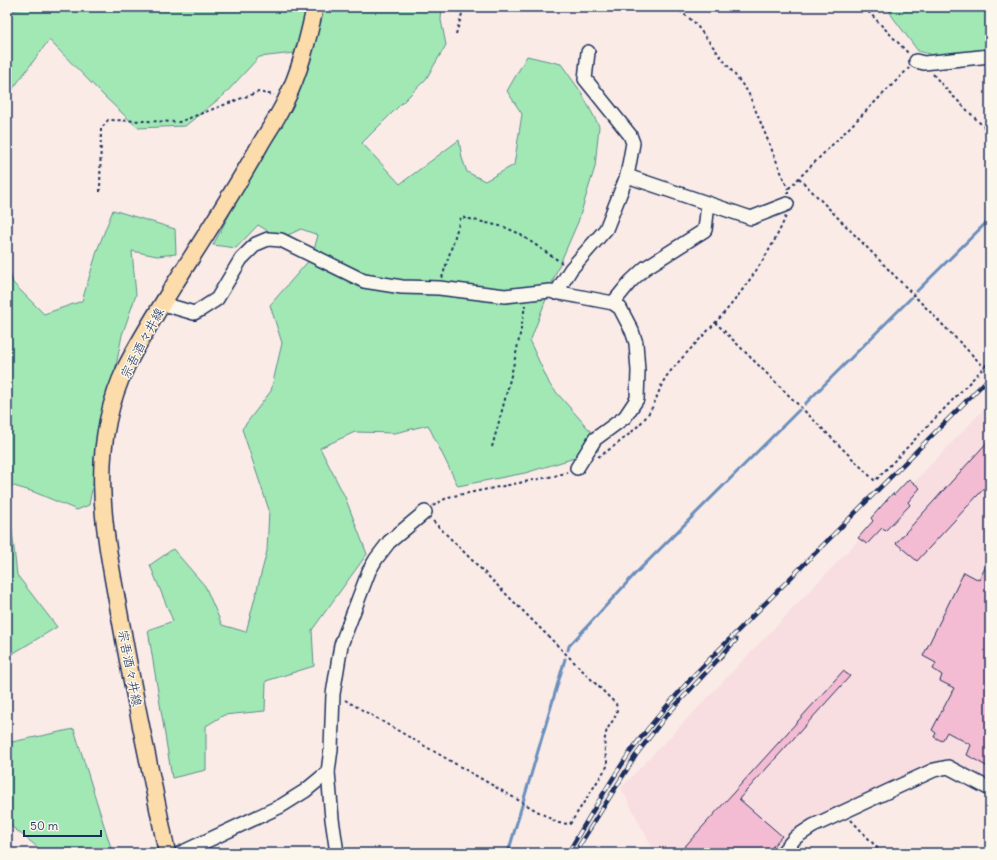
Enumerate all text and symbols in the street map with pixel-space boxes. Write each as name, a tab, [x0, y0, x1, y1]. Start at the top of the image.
street label: 宗吾酒々井線	[116, 304, 168, 381]
street label: 宗吾酒々井線	[114, 628, 146, 709]
scale bar	[24, 812, 101, 838]
text: 50 m	[30, 818, 59, 833]

